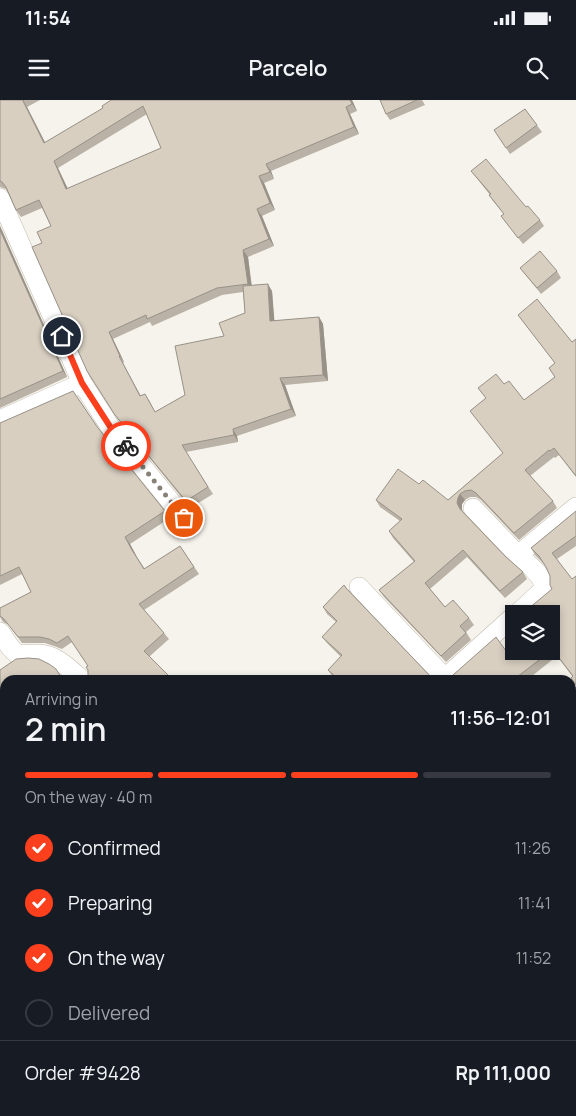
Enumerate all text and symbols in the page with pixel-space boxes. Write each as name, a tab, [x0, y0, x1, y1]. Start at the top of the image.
text: 11:54	[25, 5, 71, 31]
text: Parcelo	[249, 53, 327, 83]
icon: menu	[25, 54, 53, 82]
icon: search	[523, 54, 551, 82]
pin	[41, 315, 83, 357]
icon: home	[48, 322, 76, 350]
courier	[101, 421, 151, 471]
icon: bike	[112, 432, 140, 460]
pin	[163, 497, 205, 539]
icon: bag	[170, 504, 198, 532]
map controls	[505, 605, 560, 660]
button: layers	[505, 605, 560, 660]
text: Arriving in	[25, 688, 98, 710]
text: 11:56–12:01	[450, 705, 551, 731]
text: 2 min	[25, 707, 107, 751]
text: On the way · 40 m	[25, 786, 152, 808]
icon: check	[25, 834, 53, 862]
text: Confirmed	[68, 835, 161, 861]
text: 11:26	[515, 837, 551, 859]
icon: check	[25, 889, 53, 917]
text: Preparing	[68, 890, 153, 916]
text: 11:41	[518, 892, 551, 914]
icon: check	[25, 944, 53, 972]
text: On the way	[68, 945, 165, 971]
text: 11:52	[516, 947, 551, 969]
text: Delivered	[68, 1000, 150, 1026]
text: Order #9428	[25, 1060, 141, 1086]
text: Rp 111,000	[455, 1060, 551, 1086]

